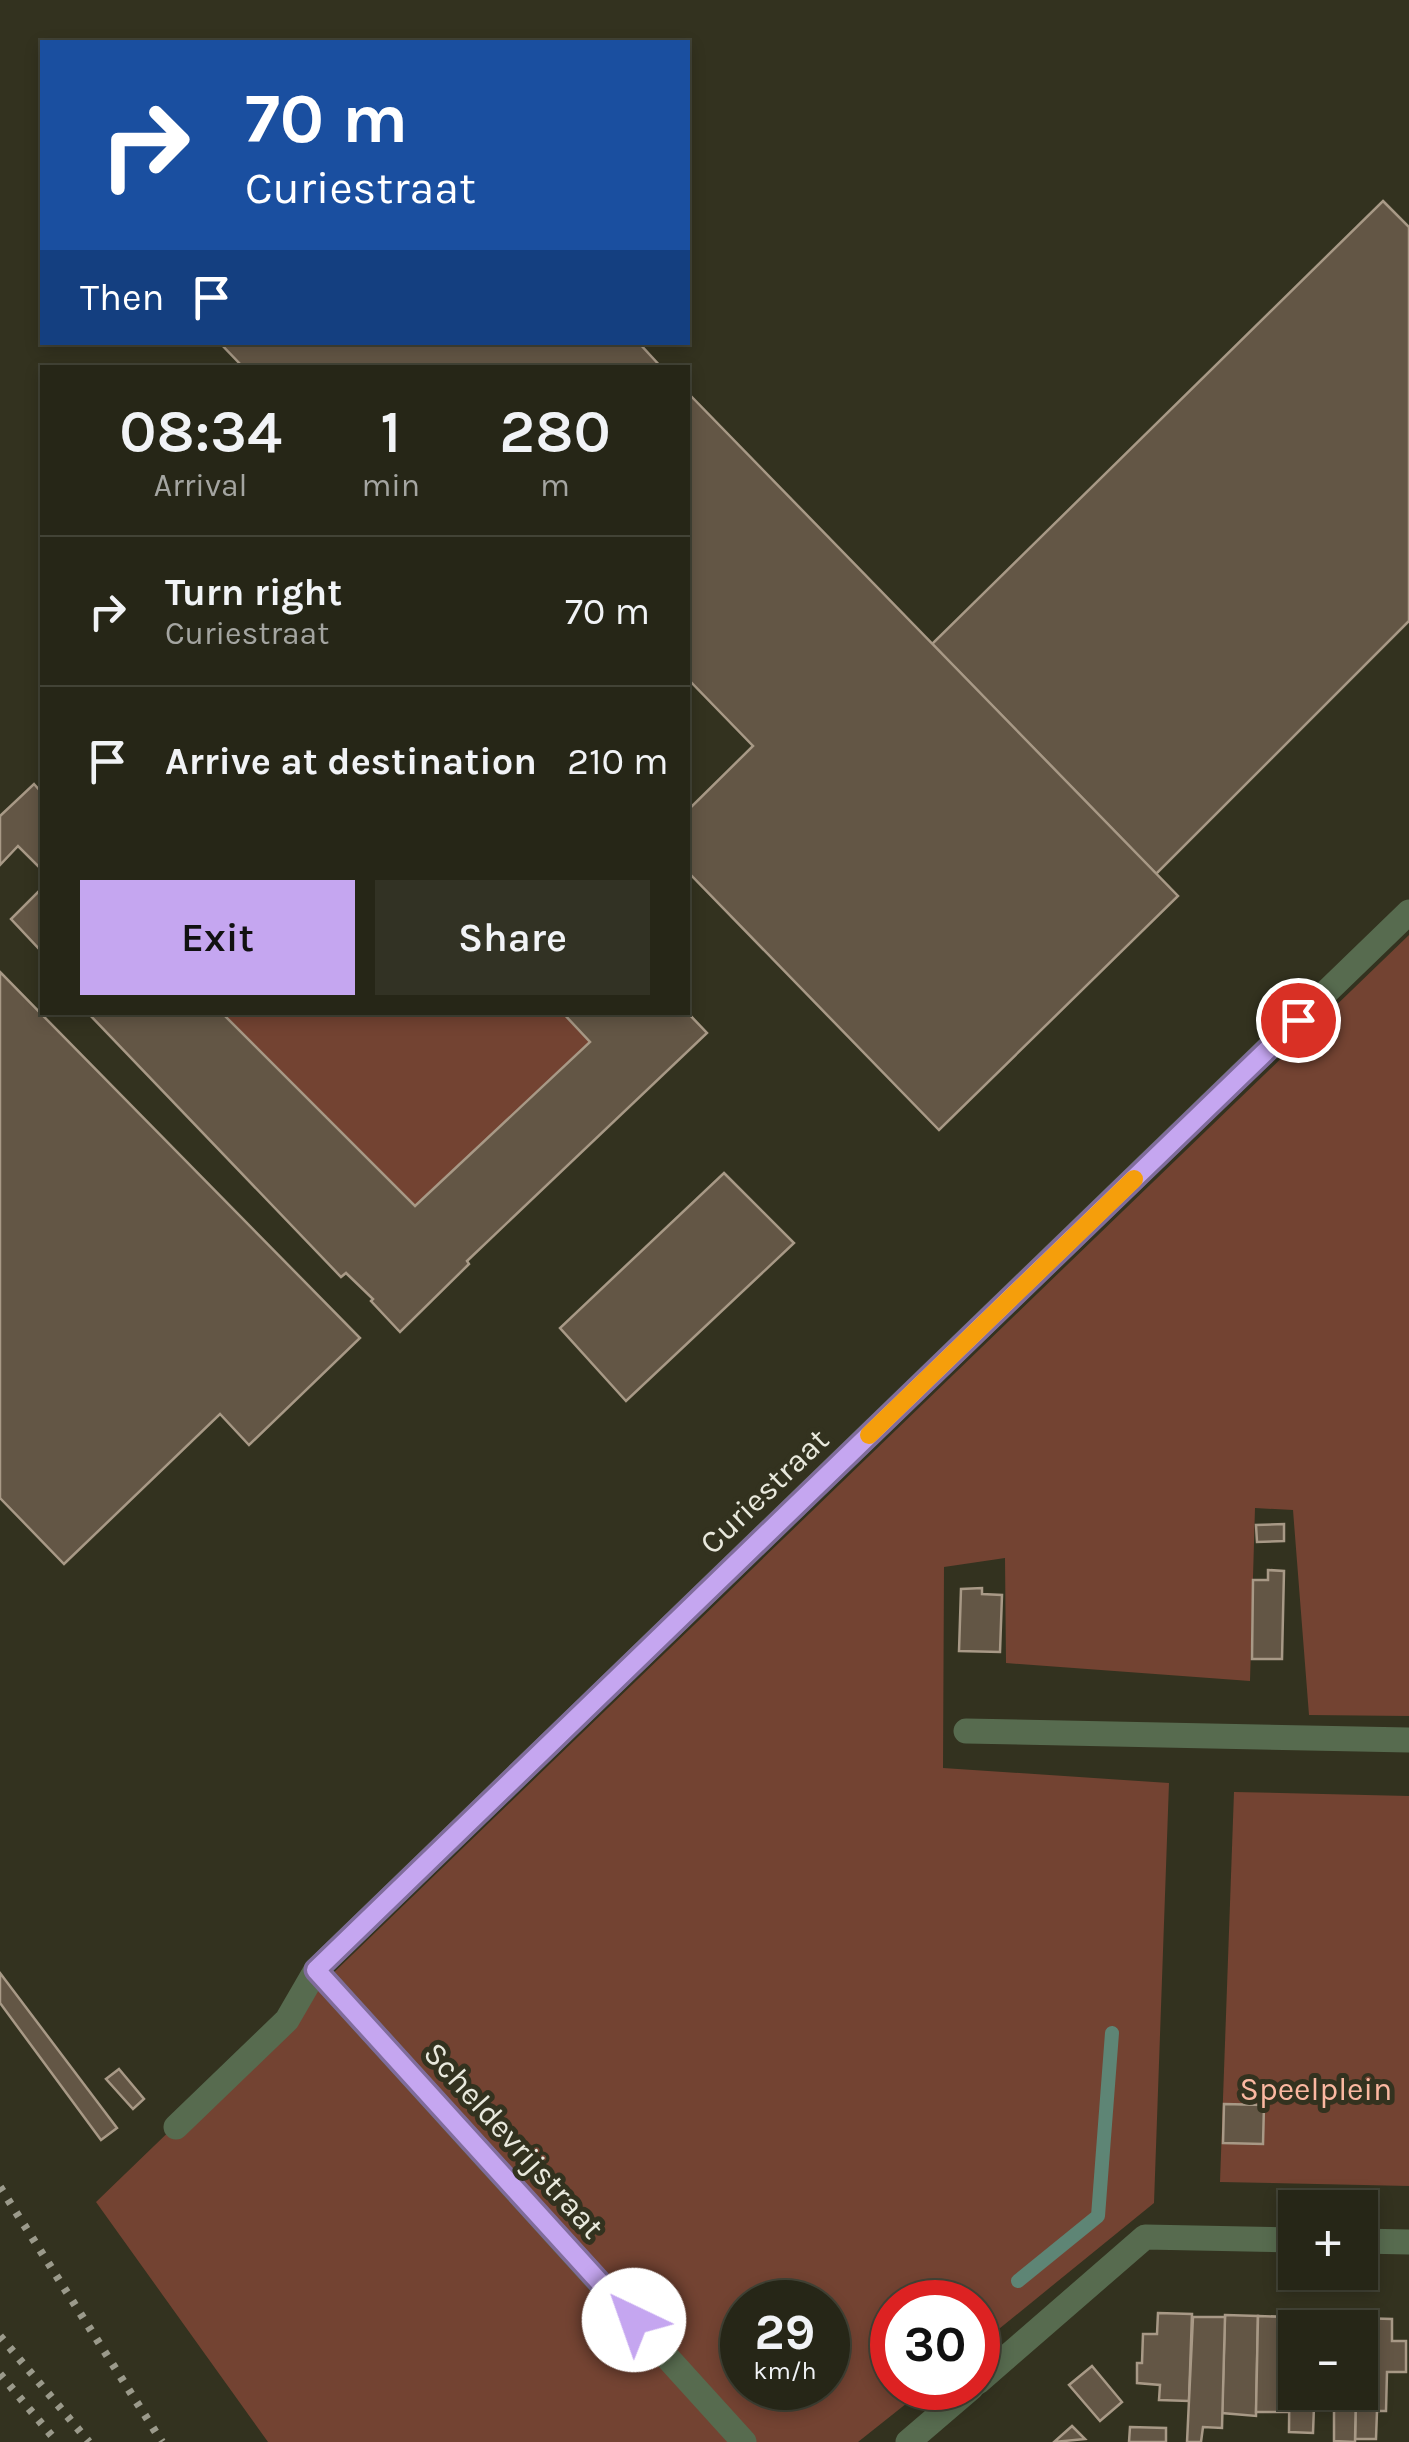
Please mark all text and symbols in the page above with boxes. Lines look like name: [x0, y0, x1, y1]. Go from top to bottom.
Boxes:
text: 70 m: [245, 78, 408, 160]
icon: right: [80, 80, 210, 210]
text: Curiestraat: [245, 162, 476, 214]
icon: arrive: [184, 270, 239, 325]
text: Then: [80, 275, 164, 320]
text: 08:34: [119, 397, 282, 467]
text: 1: [380, 397, 401, 467]
text: 280: [499, 397, 611, 467]
text: Arrival: [154, 467, 248, 504]
text: min: [361, 467, 420, 504]
text: m: [540, 467, 570, 504]
text: Turn right: [165, 570, 342, 615]
icon: right: [80, 584, 135, 639]
text: 70 m: [565, 589, 650, 634]
text: Curiestraat: [165, 615, 329, 652]
icon: arrive: [80, 734, 135, 789]
text: Arrive at destination: [165, 739, 537, 784]
text: 210 m: [567, 739, 669, 784]
button: Exit: [80, 880, 355, 995]
button: Share: [375, 880, 650, 995]
pin: [1256, 978, 1341, 1063]
icon: arrive: [1271, 993, 1326, 1048]
street label: Curiestraat: [692, 1421, 836, 1562]
street label: Scheldevrijstraat: [416, 2035, 611, 2246]
park label: Speelplein: [1240, 2071, 1392, 2108]
map controls: [1278, 2190, 1378, 2410]
button: +: [1278, 2190, 1378, 2290]
position arrow: [582, 2268, 686, 2372]
speed limit sign: 30: [870, 2280, 1000, 2410]
text: 29: [755, 2303, 815, 2362]
button: −: [1278, 2310, 1378, 2410]
text: km/h: [753, 2356, 817, 2385]

